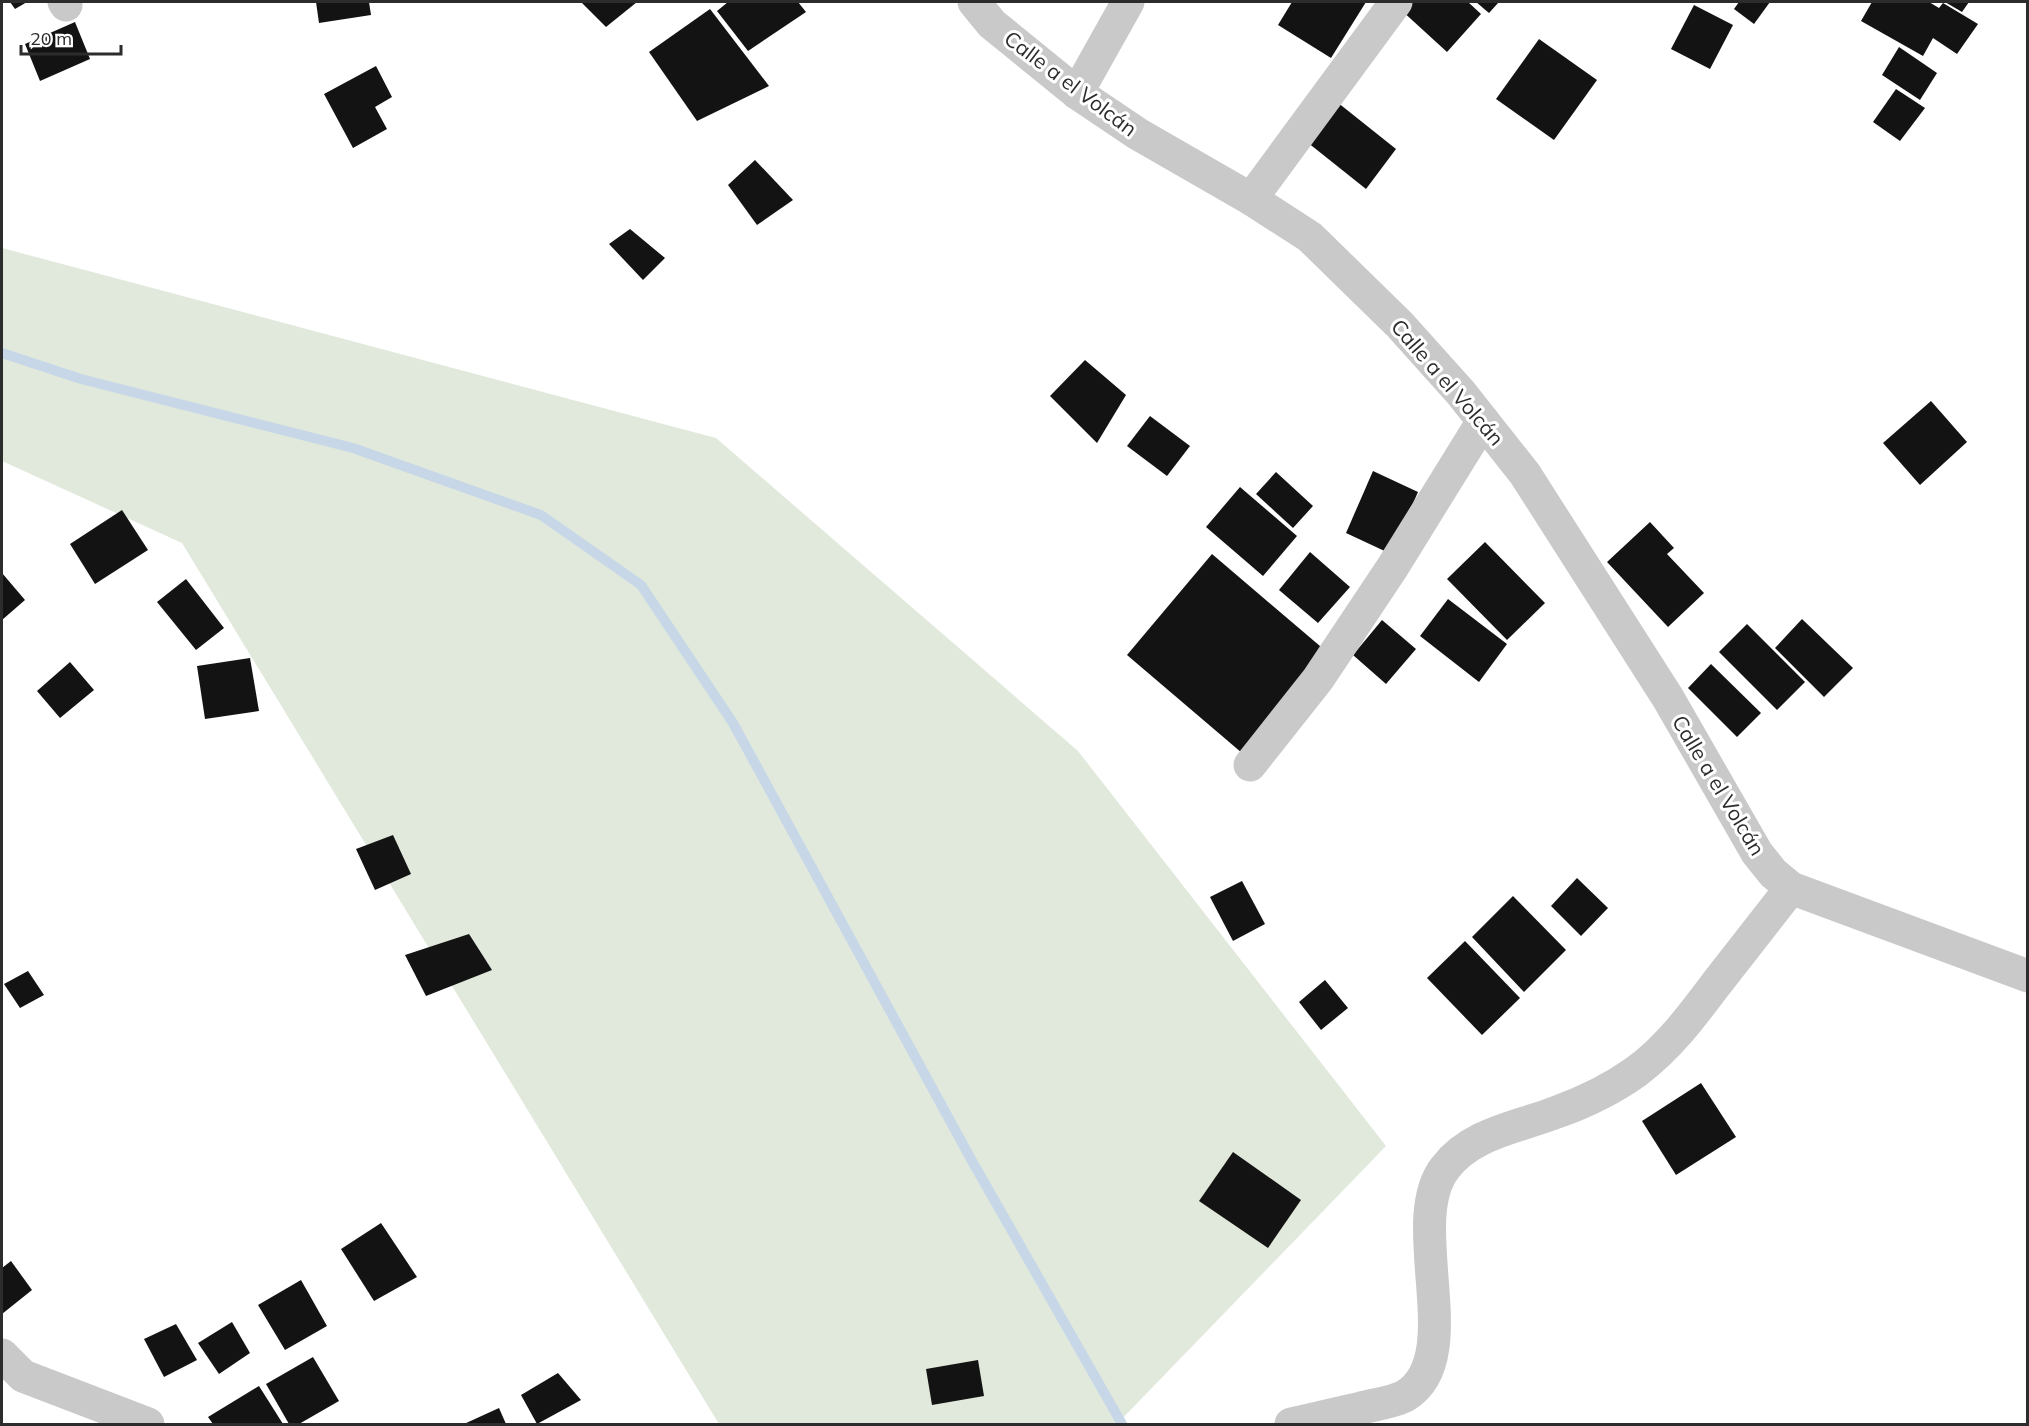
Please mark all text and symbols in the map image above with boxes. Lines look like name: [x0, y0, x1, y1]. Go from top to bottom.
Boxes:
scale bar: [21, 18, 122, 56]
street label: Calle a el Volcán: [1000, 25, 1142, 141]
text: 20 m: [30, 27, 72, 50]
street label: Calle a el Volcán: [1386, 313, 1510, 451]
street label: Calle a el Volcán: [1667, 710, 1771, 860]

